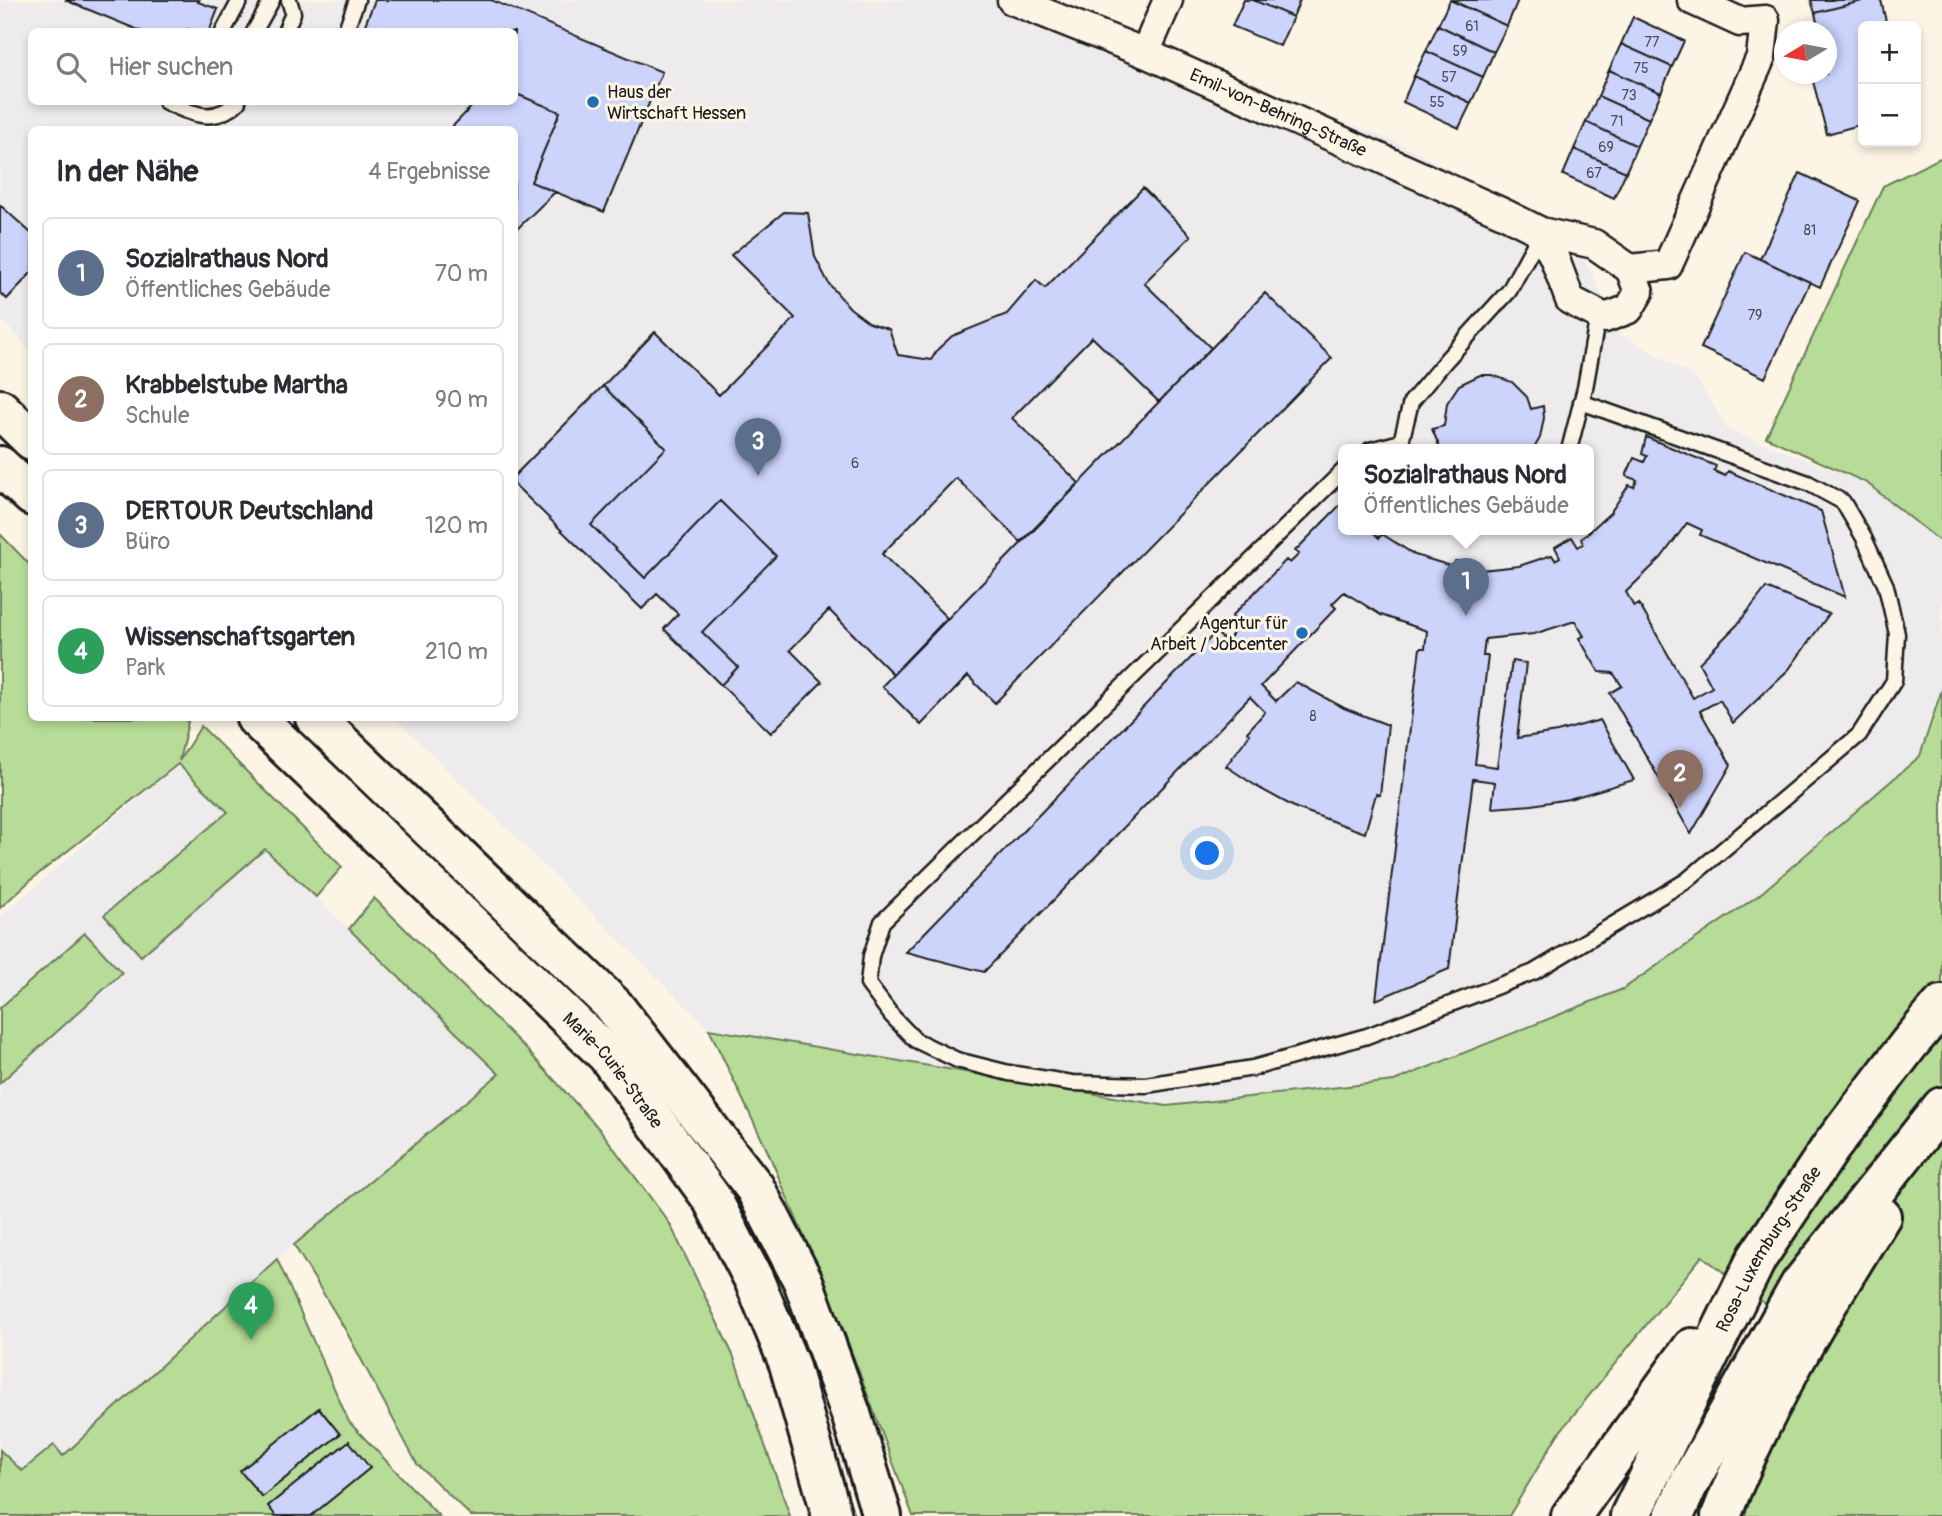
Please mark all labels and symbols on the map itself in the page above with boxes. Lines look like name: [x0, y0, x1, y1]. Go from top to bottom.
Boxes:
house number: 61: [1465, 18, 1479, 35]
north arrow: [1774, 21, 1837, 84]
house number: 77: [1645, 34, 1660, 51]
house number: 59: [1453, 43, 1467, 60]
house number: 75: [1634, 60, 1649, 77]
street label: Emil-von-Behring-Straße: [1186, 63, 1370, 162]
house number: 57: [1442, 69, 1457, 86]
place label: Haus der Wirtschaft Hessen: [607, 81, 746, 125]
house number: 73: [1621, 87, 1637, 104]
marker: Haus der Wirtschaft Hessen: [585, 94, 601, 110]
house number: 55: [1429, 94, 1445, 111]
house number: 71: [1611, 113, 1623, 130]
house number: 69: [1598, 139, 1614, 156]
house number: 67: [1586, 165, 1602, 182]
house number: 81: [1804, 222, 1816, 239]
house number: 79: [1748, 307, 1762, 324]
pin: 3: [735, 418, 781, 476]
house number: 6: [851, 455, 859, 472]
pin: 1: [1443, 558, 1489, 616]
place label: Agentur für Arbeit / Jobcenter: [1150, 612, 1289, 656]
marker: Agentur für Arbeit / Jobcenter: [1294, 625, 1310, 641]
house number: 8: [1309, 708, 1317, 725]
pin: 2: [1657, 750, 1703, 808]
your location: [1190, 836, 1224, 870]
street label: Marie-Curie-Straße: [558, 1007, 668, 1133]
street label: Rosa-Luxemburg-Straße: [1711, 1162, 1827, 1336]
pin: 4: [228, 1282, 274, 1340]

